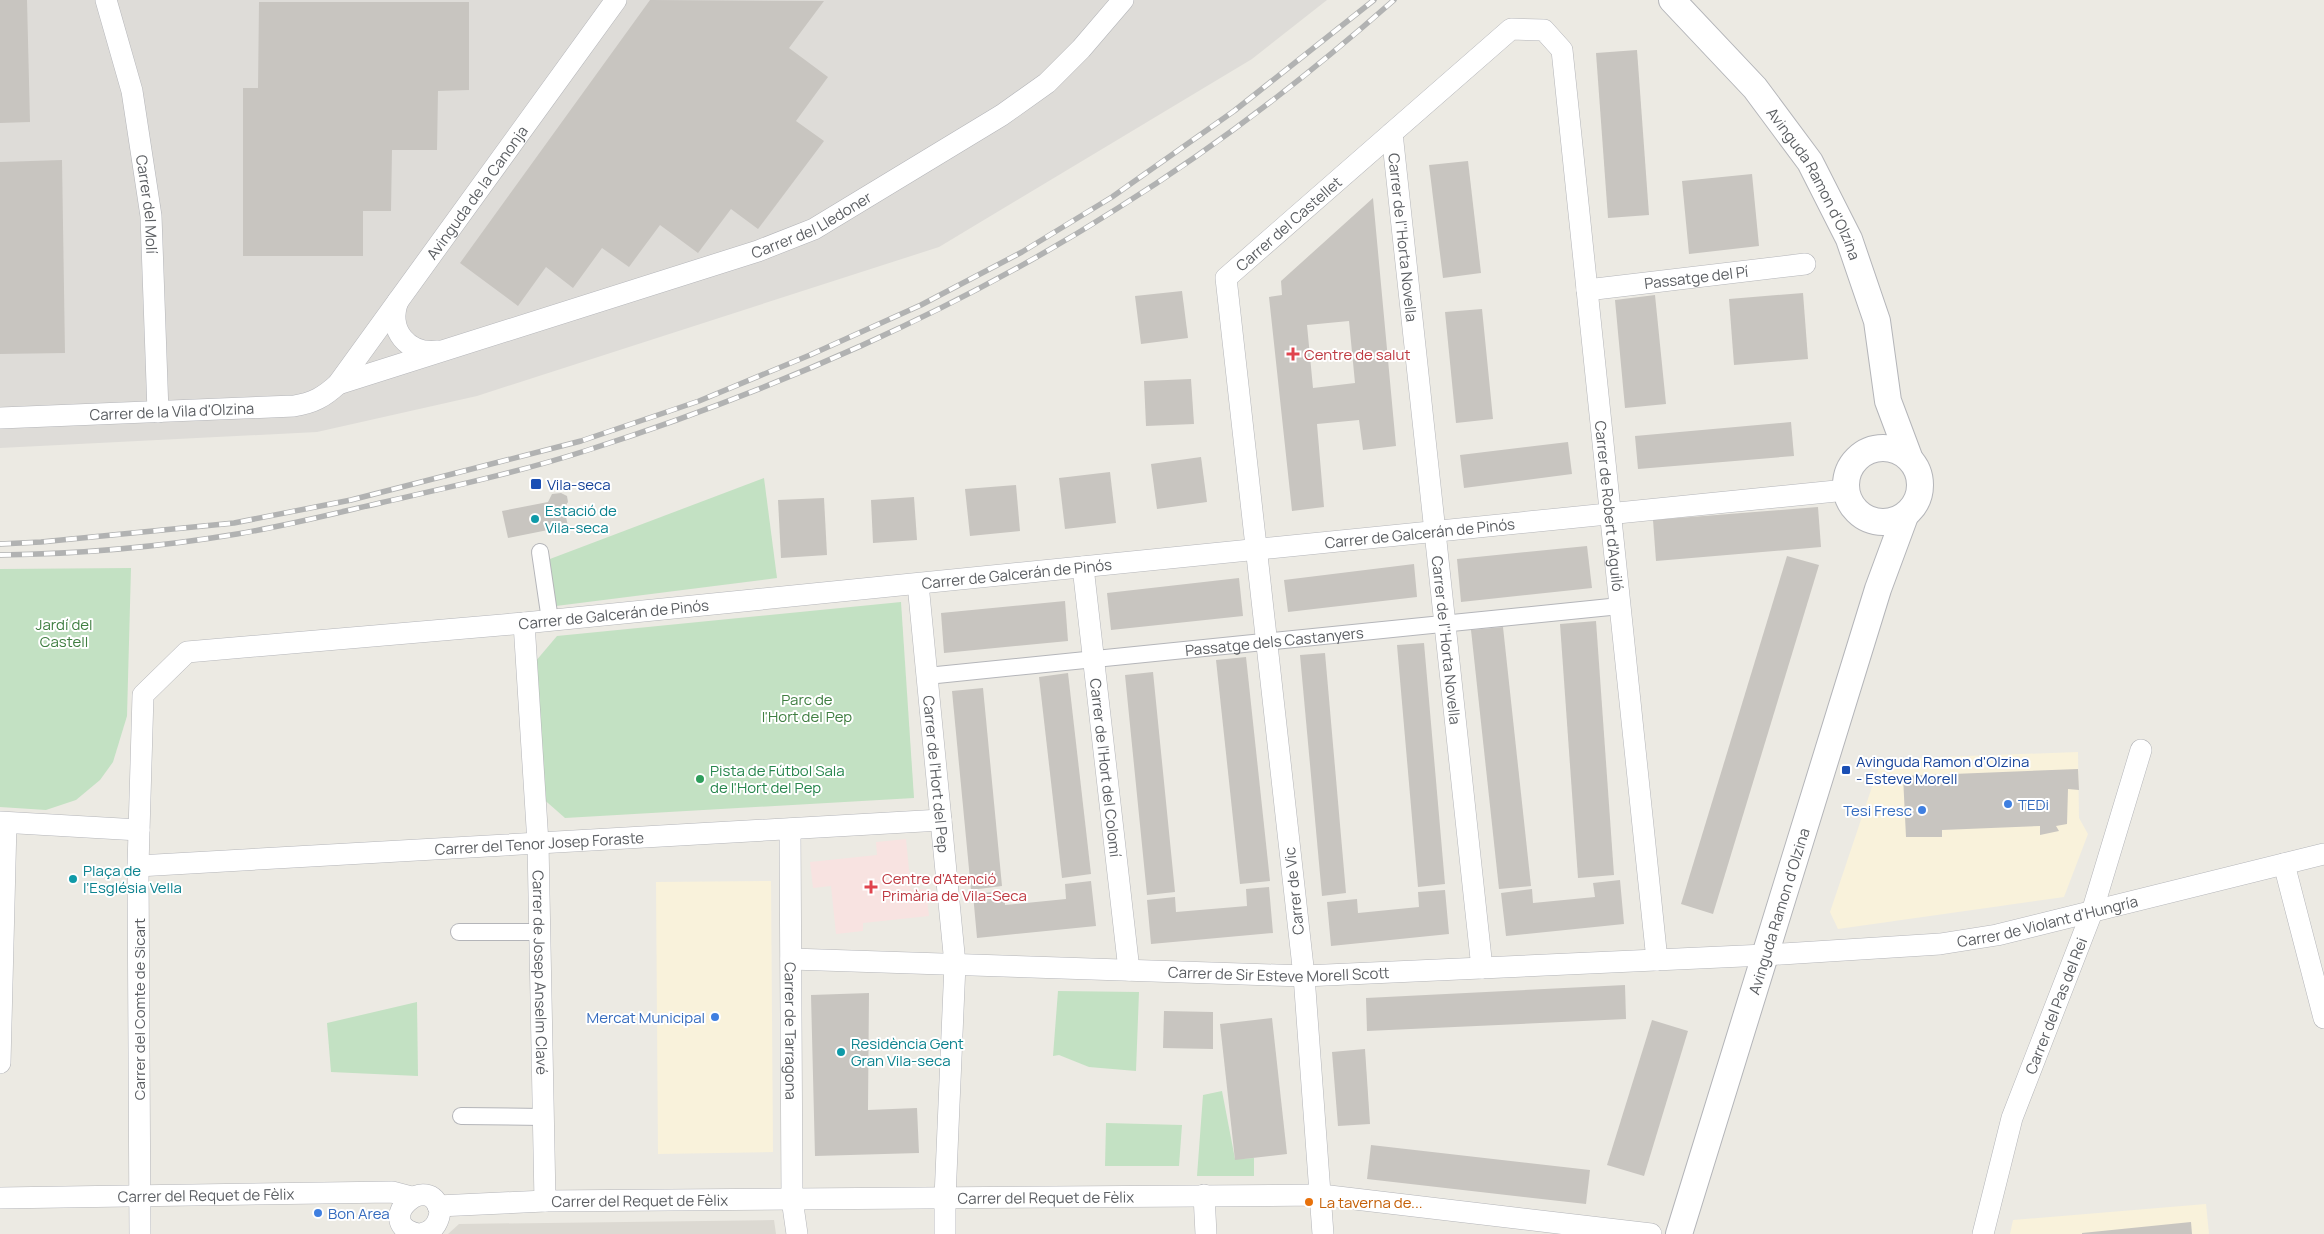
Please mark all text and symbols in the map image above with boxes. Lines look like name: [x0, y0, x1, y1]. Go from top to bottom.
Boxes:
street label: Avinguda Ramon d'Olzina: [1762, 103, 1866, 263]
street label: Avinguda de la Canonja: [421, 121, 532, 263]
street label: Carrer de l''Horta Novella: [1384, 152, 1423, 323]
street label: Carrer del Molí: [131, 153, 163, 255]
street label: Carrer del Castellet: [1231, 171, 1346, 276]
street label: Carrer del Lledoner: [749, 186, 876, 263]
street label: Passatge del Pí: [1643, 260, 1750, 294]
place label: Centre de salut: [1304, 344, 1411, 365]
marker: Centre de salut: [1286, 347, 1300, 361]
street label: Carrer de la Vila d'Olzina: [89, 397, 255, 425]
street label: Carrer de Robert d'Aguiló: [1590, 420, 1629, 593]
place label: Vila-seca: [547, 474, 611, 495]
marker: Vila-seca: [529, 477, 543, 491]
place label: Estació de Vila-seca: [545, 500, 617, 538]
marker: Estació de Vila-seca: [529, 513, 541, 525]
street label: Carrer de Galcerán de Pinós: [1323, 513, 1516, 553]
street label: Carrer de Galcerán de Pinós: [921, 553, 1113, 593]
street label: Carrer de l''Horta Novella: [1427, 555, 1466, 725]
street label: Carrer de Galcerán de Pinós: [518, 594, 710, 634]
park label: Jardí del Castell: [35, 614, 93, 652]
street label: Passatge dels Castanyers: [1184, 621, 1365, 660]
street label: Carrer de l'Hort del Colomí: [1085, 677, 1127, 859]
park label: Parc de l'Hort del Pep: [762, 689, 852, 727]
street label: Carrer de l'Hort del Pep: [918, 694, 955, 854]
place label: Avinguda Ramon d'Olzina - Esteve Morell: [1856, 751, 2029, 789]
place label: Pista de Fútbol Sala de l'Hort del Pep: [710, 760, 845, 798]
marker: Avinguda Ramon d'Olzina - Esteve Morell: [1840, 764, 1852, 776]
marker: Pista de Fútbol Sala de l'Hort del Pep: [694, 773, 706, 785]
place label: TEDi: [2018, 794, 2049, 815]
marker: TEDi: [2002, 798, 2014, 810]
place label: Tesi Fresc: [1843, 800, 1912, 821]
marker: Tesi Fresc: [1916, 804, 1928, 816]
street label: Avinguda Ramon d'Olzina: [1743, 825, 1814, 997]
street label: Carrer del Tenor Josep Foraste: [434, 827, 645, 859]
street label: Carrer de Vic: [1279, 846, 1309, 936]
place label: Plaça de l’Església Vella: [83, 860, 182, 898]
place label: Centre d'Atenció Primària de Vila-Seca: [882, 868, 1027, 906]
street label: Carrer de Josep Anselm Clavé: [528, 870, 553, 1075]
marker: Plaça de l’Església Vella: [67, 873, 79, 885]
marker: Centre d'Atenció Primària de Vila-Seca: [864, 880, 878, 894]
street label: Carrer de Violant d'Hungría: [1956, 890, 2140, 952]
street label: Carrer del Comte de Sicart: [129, 918, 150, 1100]
street label: Carrer del Pas del Rei: [2020, 934, 2092, 1077]
street label: Carrer de Sir Esteve Morell Scott: [1168, 961, 1390, 987]
street label: Carrer de Tarragona: [780, 962, 802, 1100]
place label: Mercat Municipal: [587, 1007, 705, 1028]
marker: Mercat Municipal: [709, 1011, 721, 1023]
place label: Residència Gent Gran Vila-seca: [851, 1033, 964, 1071]
marker: Residència Gent Gran Vila-seca: [835, 1046, 847, 1058]
street label: Carrer del Requet de Fèlix: [117, 1183, 295, 1207]
street label: Carrer del Requet de Fèlix: [957, 1186, 1134, 1208]
street label: Carrer del Requet de Fèlix: [551, 1189, 728, 1211]
place label: La taverna de...: [1319, 1192, 1423, 1213]
marker: La taverna de...: [1303, 1196, 1315, 1208]
place label: Bon Area: [328, 1203, 390, 1224]
marker: Bon Area: [312, 1207, 324, 1219]

